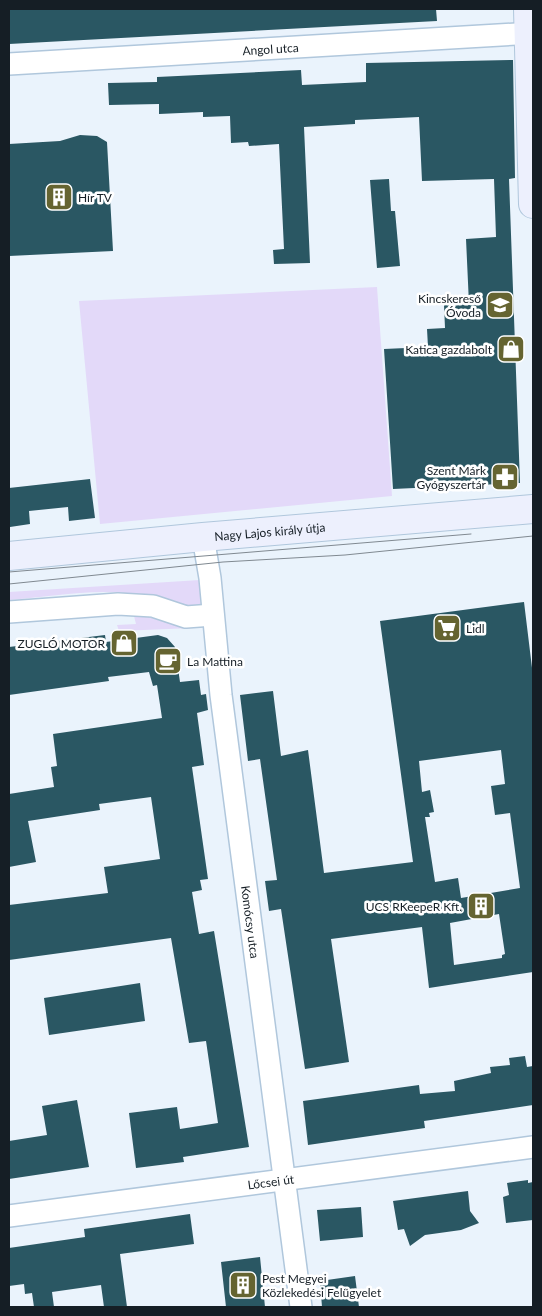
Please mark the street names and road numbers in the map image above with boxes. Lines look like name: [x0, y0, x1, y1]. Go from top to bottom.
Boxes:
street label: Angol utca: [242, 39, 299, 58]
street label: Nagy Lajos király útja: [214, 519, 326, 544]
street label: Komócsy utca: [238, 885, 263, 959]
street label: Lőcsei út: [247, 1171, 296, 1192]

